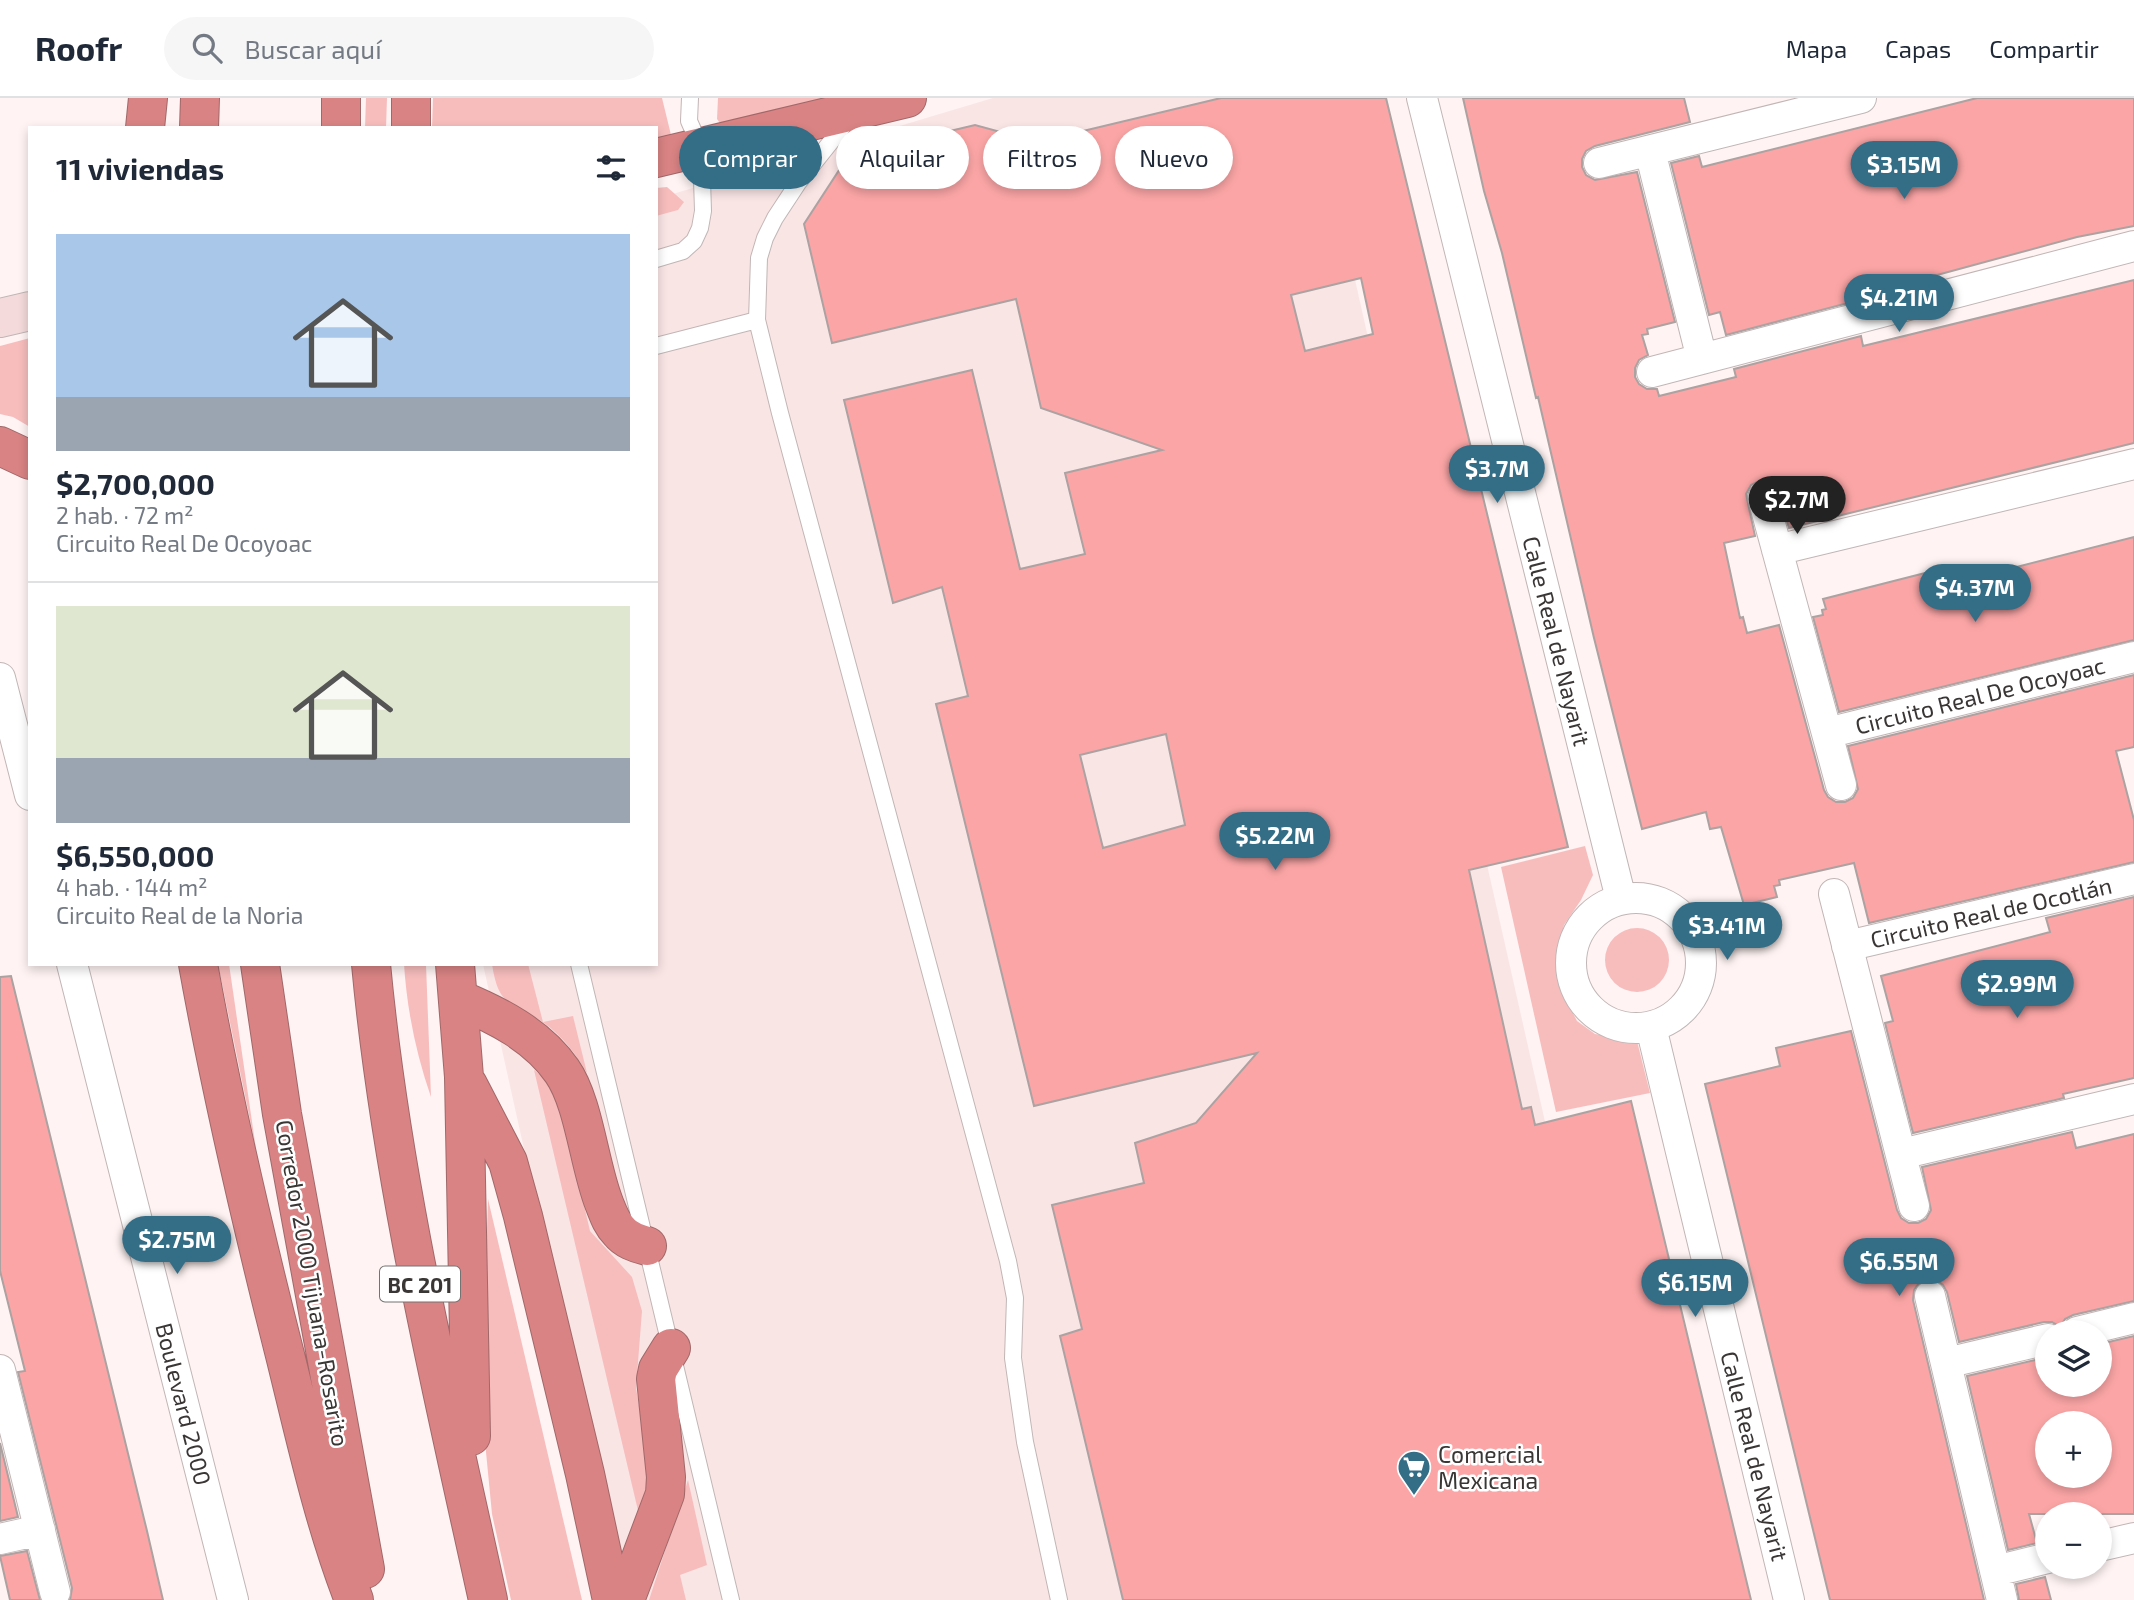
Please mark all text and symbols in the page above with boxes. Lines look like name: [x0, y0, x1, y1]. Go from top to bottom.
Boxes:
search box: [164, 17, 654, 80]
text: Roofr: [35, 28, 122, 68]
icon: search: [188, 29, 226, 67]
text: Buscar aquí: [244, 33, 382, 64]
text: Mapa: [1786, 34, 1847, 63]
text: Capas: [1885, 34, 1951, 63]
text: Compartir: [1989, 34, 2099, 63]
chip: Comprar: [679, 126, 822, 189]
chip: Alquilar: [836, 126, 969, 189]
chip: Filtros: [983, 126, 1101, 189]
chip: Nuevo: [1115, 126, 1233, 189]
pin: $3.15M: [1847, 141, 1961, 201]
icon: filters: [592, 149, 630, 187]
text: 11 viviendas: [56, 150, 224, 186]
text: $3.15M: [1867, 150, 1941, 178]
pin: $4.21M: [1842, 274, 1956, 334]
icon: home: [280, 280, 406, 406]
text: $4.21M: [1860, 283, 1938, 311]
pin: $3.7M: [1448, 446, 1546, 505]
text: $3.7M: [1465, 454, 1529, 482]
text: $2,700,000: [56, 465, 215, 501]
pin: $2.7M: [1748, 476, 1846, 536]
text: $2.7M: [1765, 485, 1829, 513]
text: 2 hab. · 72 m²: [56, 501, 194, 529]
text: Circuito Real De Ocoyoac: [56, 529, 312, 557]
street label: Calle Real de Nayarit: [1517, 533, 1597, 749]
pin: $4.37M: [1918, 564, 2032, 624]
text: $4.37M: [1935, 573, 2015, 601]
street label: Circuito Real De Ocoyoac: [1852, 650, 2108, 740]
icon: home: [280, 652, 406, 778]
pin: $5.22M: [1218, 812, 1332, 872]
text: $5.22M: [1235, 821, 1315, 849]
text: $6,550,000: [56, 837, 214, 873]
street label: Circuito Real de Ocotlán: [1868, 871, 2114, 953]
text: 4 hab. · 144 m²: [56, 873, 208, 901]
text: Circuito Real de la Noria: [56, 901, 303, 929]
pin: $3.41M: [1670, 902, 1784, 962]
text: $3.41M: [1688, 911, 1766, 939]
pin: $2.99M: [1960, 960, 2074, 1020]
text: $2.99M: [1977, 969, 2057, 997]
street label: Corredor 2000 Tijuana-Rosarito: [270, 1118, 356, 1448]
pin: $2.75M: [120, 1216, 234, 1276]
text: $2.75M: [138, 1225, 216, 1253]
pin: $6.55M: [1842, 1238, 1956, 1298]
text: $6.55M: [1860, 1247, 1938, 1275]
pin: $6.15M: [1638, 1260, 1752, 1319]
road number: BC 201: [380, 1266, 460, 1302]
text: $6.15M: [1657, 1268, 1733, 1296]
street label: Boulevard 2000: [150, 1320, 218, 1488]
map controls: [2035, 1320, 2112, 1579]
button: layers: [2035, 1320, 2112, 1397]
street label: Calle Real de Nayarit: [1715, 1348, 1795, 1564]
button: +: [2035, 1411, 2112, 1488]
place label: Comercial Mexicana: [1438, 1440, 1542, 1494]
supermarket icon: Comercial Mexicana: [1395, 1448, 1433, 1497]
button: −: [2035, 1502, 2112, 1579]

